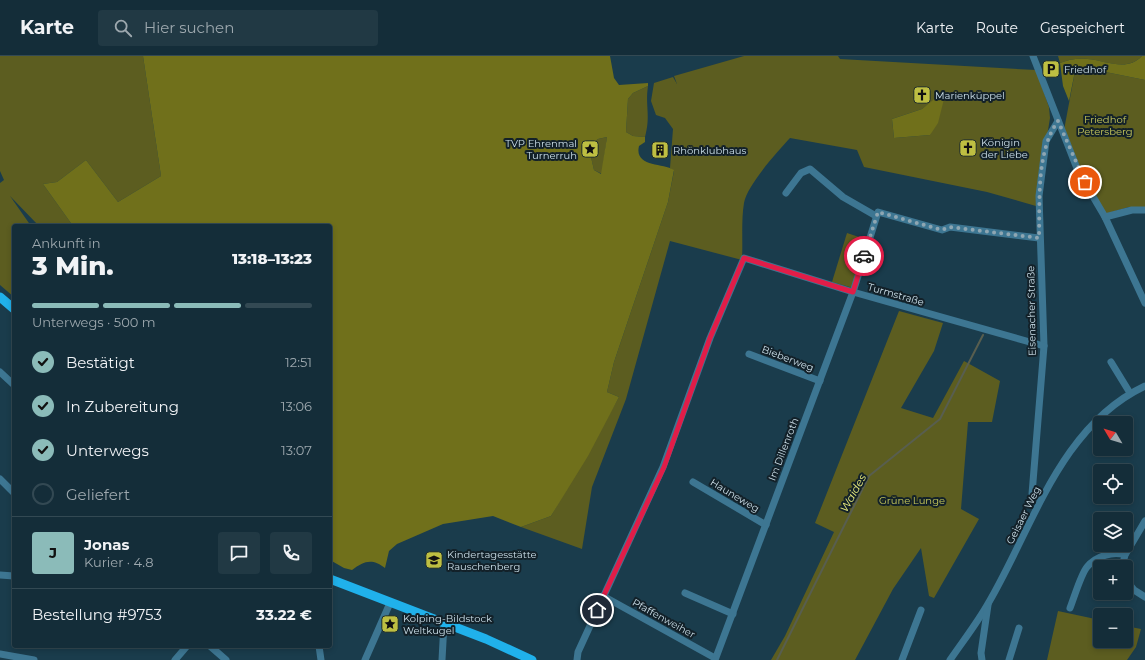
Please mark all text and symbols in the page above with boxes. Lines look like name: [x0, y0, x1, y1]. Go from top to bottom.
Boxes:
search box: [98, 10, 378, 46]
text: Karte: [20, 16, 74, 39]
icon: search: [112, 17, 134, 39]
text: Hier suchen: [144, 18, 234, 37]
text: Karte: [916, 19, 954, 37]
text: Route: [976, 19, 1018, 37]
text: Gespeichert: [1040, 19, 1125, 37]
parking icon: Friedhof: [1041, 59, 1061, 79]
place label: Friedhof: [1064, 63, 1107, 76]
church icon: Marienküppel: [912, 85, 932, 105]
place label: Marienküppel: [935, 89, 1005, 102]
park label: Friedhof Petersberg: [1077, 113, 1133, 138]
place label: Königin der Liebe: [981, 136, 1028, 161]
place label: TVP Ehrenmal Turnerruh: [505, 137, 577, 162]
church icon: Königin der Liebe: [958, 138, 978, 158]
place icon: TVP Ehrenmal Turnerruh: [580, 139, 600, 159]
building icon: Rhönklubhaus: [650, 140, 670, 160]
place label: Rhönklubhaus: [673, 144, 747, 157]
pin: [1068, 165, 1102, 199]
icon: bag: [1074, 171, 1096, 193]
text: Ankunft in: [32, 235, 101, 251]
courier: [844, 236, 884, 276]
icon: car: [853, 245, 875, 267]
text: 13:18–13:23: [232, 249, 312, 268]
text: 3 Min.: [32, 250, 114, 282]
street label: Eisenacher Straße: [1024, 266, 1039, 356]
street label: Turmstraße: [866, 280, 926, 309]
text: Unterwegs · 500 m: [32, 314, 156, 330]
street label: Bieberweg: [760, 343, 816, 374]
icon: check: [32, 351, 54, 373]
text: Bestätigt: [66, 353, 135, 372]
text: 12:51: [285, 354, 312, 370]
icon: check: [32, 395, 54, 417]
text: In Zubereitung: [66, 397, 179, 416]
text: 13:06: [281, 398, 312, 414]
street label: Im Dillenroth: [766, 416, 801, 482]
north arrow: [1093, 416, 1133, 456]
map controls: [1093, 416, 1133, 648]
icon: check: [32, 439, 54, 461]
text: Unterwegs: [66, 441, 149, 460]
text: 13:07: [281, 442, 312, 458]
button: locate: [1093, 464, 1133, 504]
water label: Waides: [837, 471, 869, 514]
street label: Hauneweg: [708, 476, 762, 515]
street label: Geisaer Weg: [1003, 484, 1044, 546]
text: Geliefert: [66, 485, 130, 504]
park label: Grüne Lunge: [879, 494, 945, 507]
button: layers: [1093, 512, 1133, 552]
button: chat: [218, 532, 260, 574]
button: phone: [270, 532, 312, 574]
text: Jonas: [84, 535, 130, 554]
text: J: [49, 543, 57, 562]
place label: Kindertagesstätte Rauschenberg: [447, 548, 537, 573]
school or university icon: Kindertagesstätte Rauschenberg: [424, 550, 444, 570]
text: Kurier · 4.8: [84, 554, 154, 570]
button: +: [1093, 560, 1133, 600]
pin: [580, 593, 614, 627]
street label: Pfaffenweiher: [630, 596, 698, 641]
icon: home: [586, 599, 608, 621]
text: Bestellung #9753: [32, 605, 162, 624]
text: 33.22 €: [256, 605, 312, 624]
button: −: [1093, 608, 1133, 648]
place label: Kolping-Bildstock Weltkugel: [403, 612, 492, 637]
place icon: Kolping-Bildstock Weltkugel: [380, 614, 400, 634]

